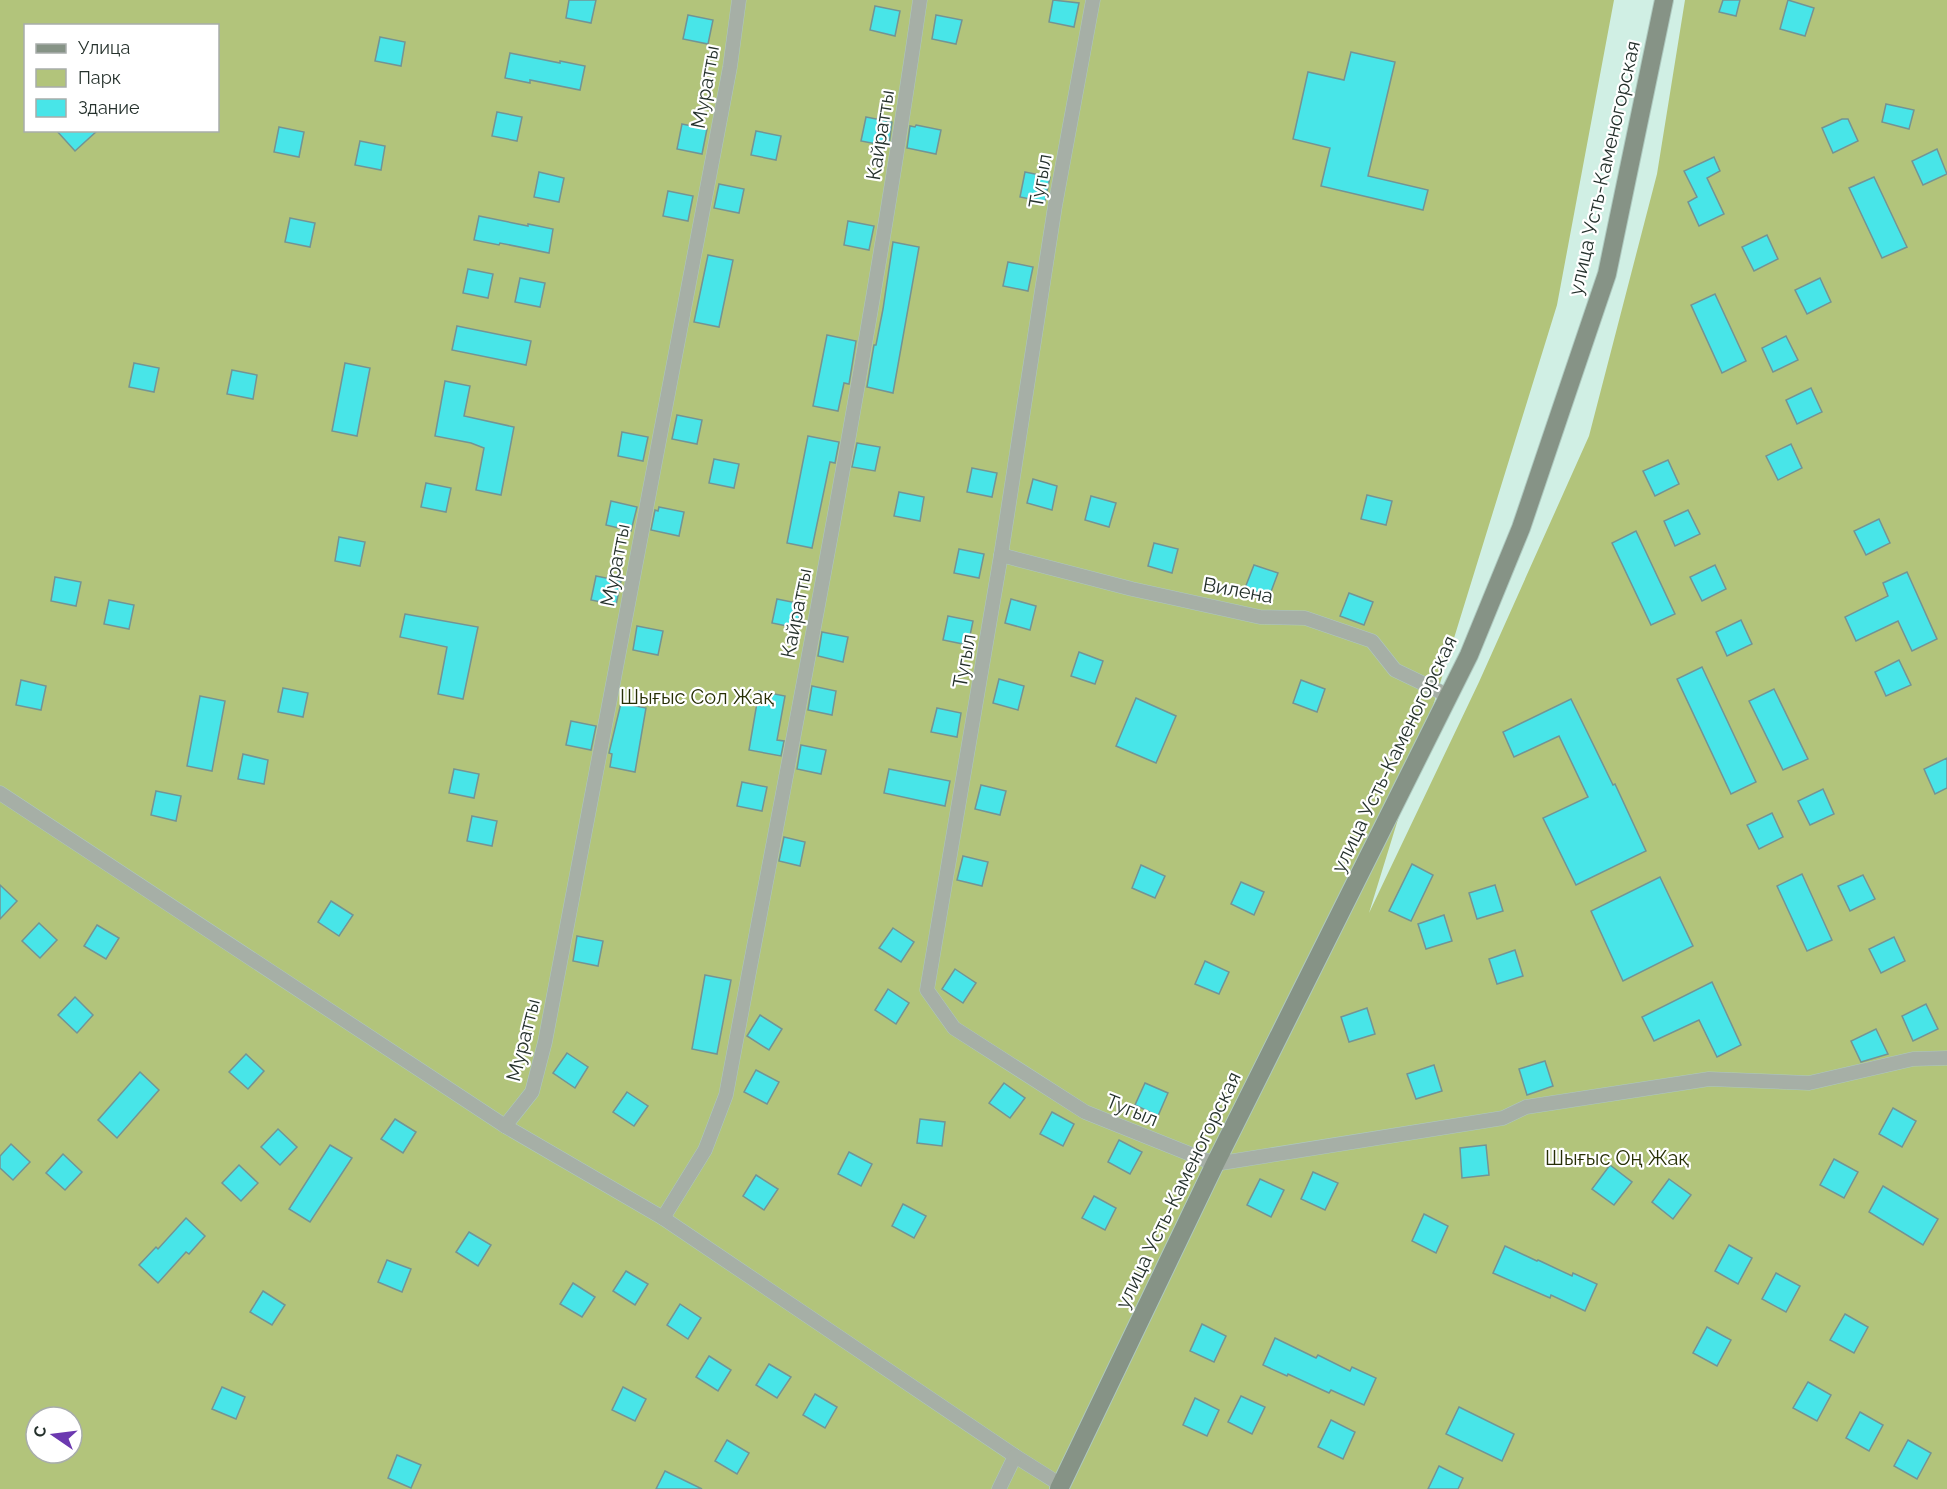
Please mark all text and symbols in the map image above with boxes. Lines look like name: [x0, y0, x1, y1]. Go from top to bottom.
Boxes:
legend: [24, 24, 219, 132]
text: Улица: [78, 37, 130, 58]
street label: улица Усть-Каменогорская: [1563, 38, 1645, 298]
street label: Муратты: [686, 44, 724, 130]
text: Парк: [78, 67, 121, 88]
street label: Кайратты: [861, 88, 899, 182]
text: Здание: [78, 97, 140, 118]
street label: Тугыл: [1023, 152, 1057, 210]
street label: Муратты: [595, 521, 635, 609]
street label: Кайратты: [776, 566, 816, 660]
street label: Вилена: [1201, 572, 1275, 608]
street label: Тугыл: [947, 632, 981, 690]
street label: улица Усть-Каменогорская: [1326, 632, 1462, 876]
park label: Шығыс Сол Жақ: [620, 685, 774, 709]
street label: Муратты: [501, 996, 545, 1084]
street label: улица Усть-Каменогорская: [1110, 1068, 1246, 1312]
street label: Тугыл: [1102, 1089, 1162, 1131]
park label: Шығыс Оң Жақ: [1545, 1146, 1689, 1170]
north arrow: [24, 1405, 84, 1465]
text: С: [29, 1424, 50, 1439]

